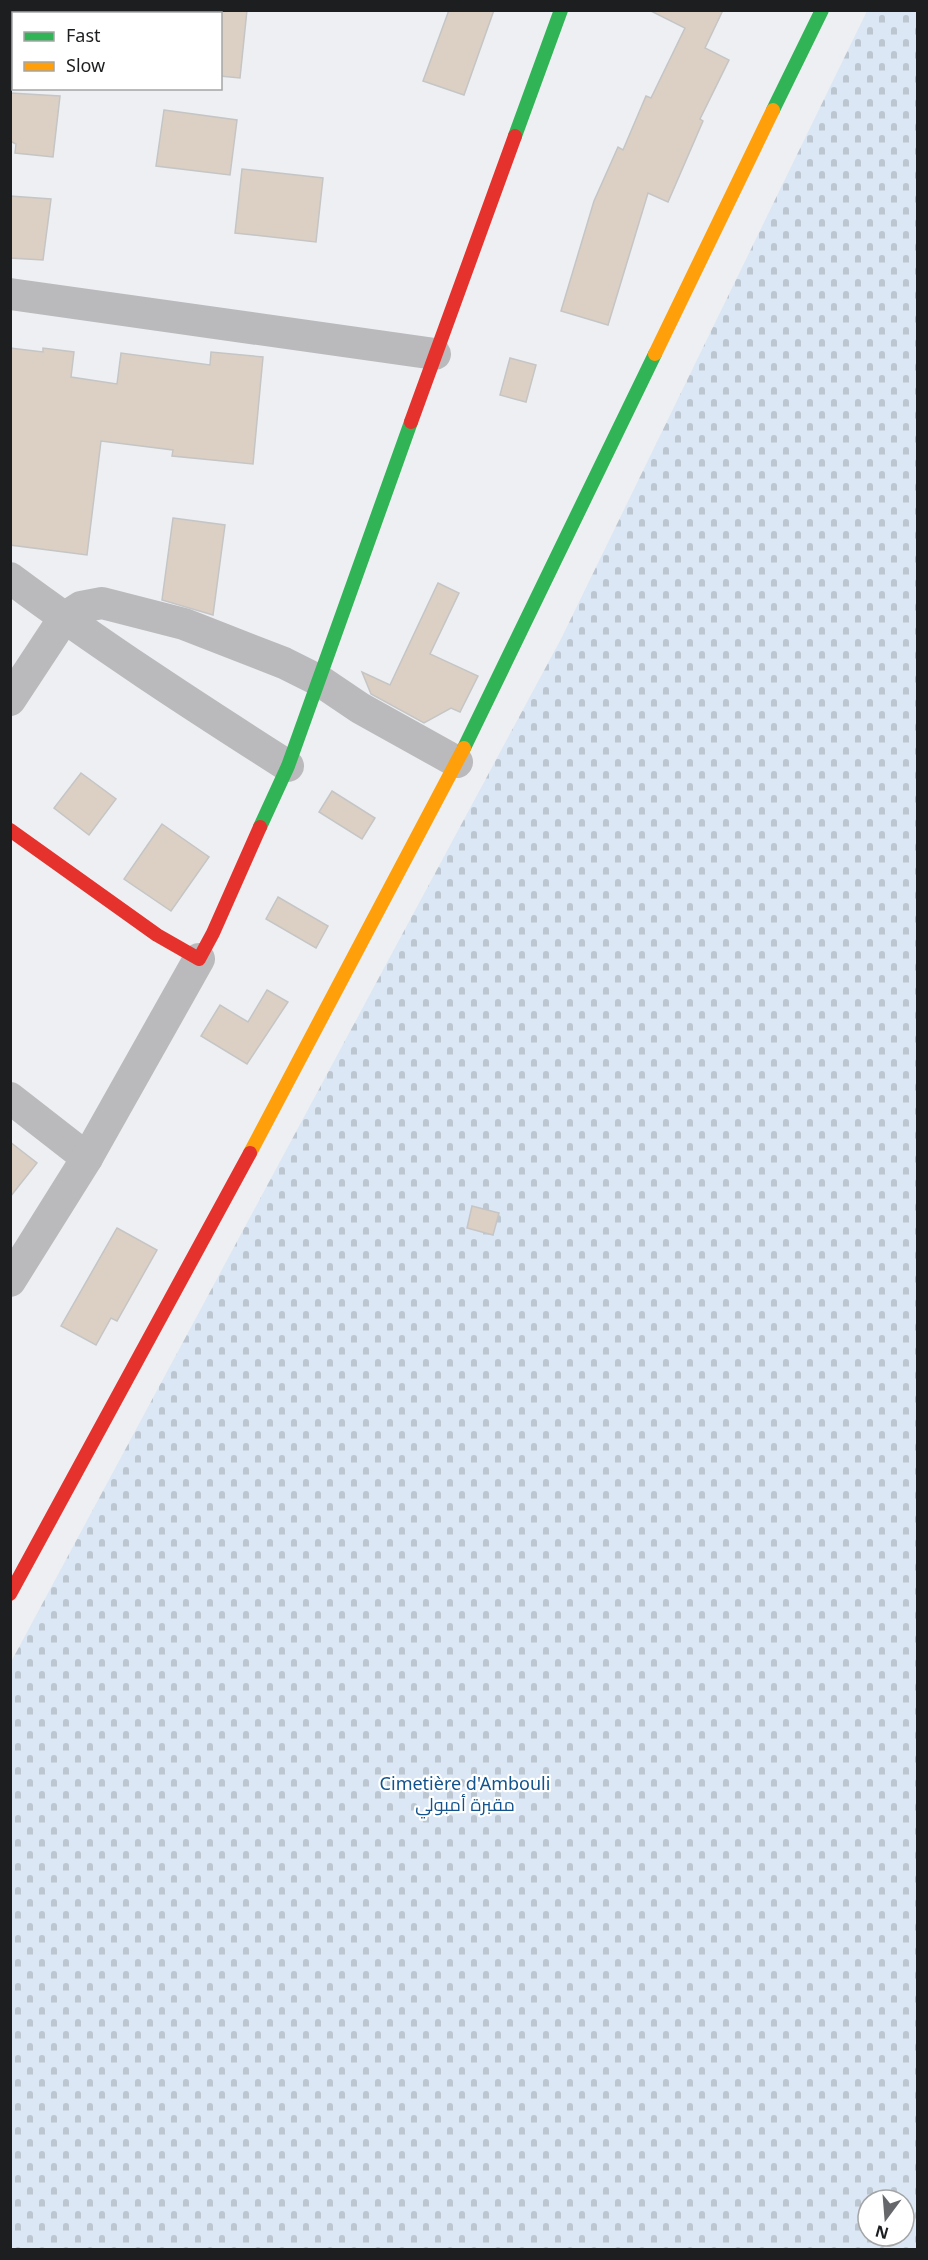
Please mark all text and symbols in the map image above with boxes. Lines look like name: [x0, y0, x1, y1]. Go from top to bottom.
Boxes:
legend: [12, 12, 222, 90]
text: Fast: [66, 23, 101, 47]
text: Slow: [66, 53, 105, 77]
park label: Cimetière d'Ambouli مقبرة أمبولي: [380, 1771, 550, 1819]
north arrow: [856, 2188, 916, 2248]
text: N: [873, 2220, 891, 2245]

